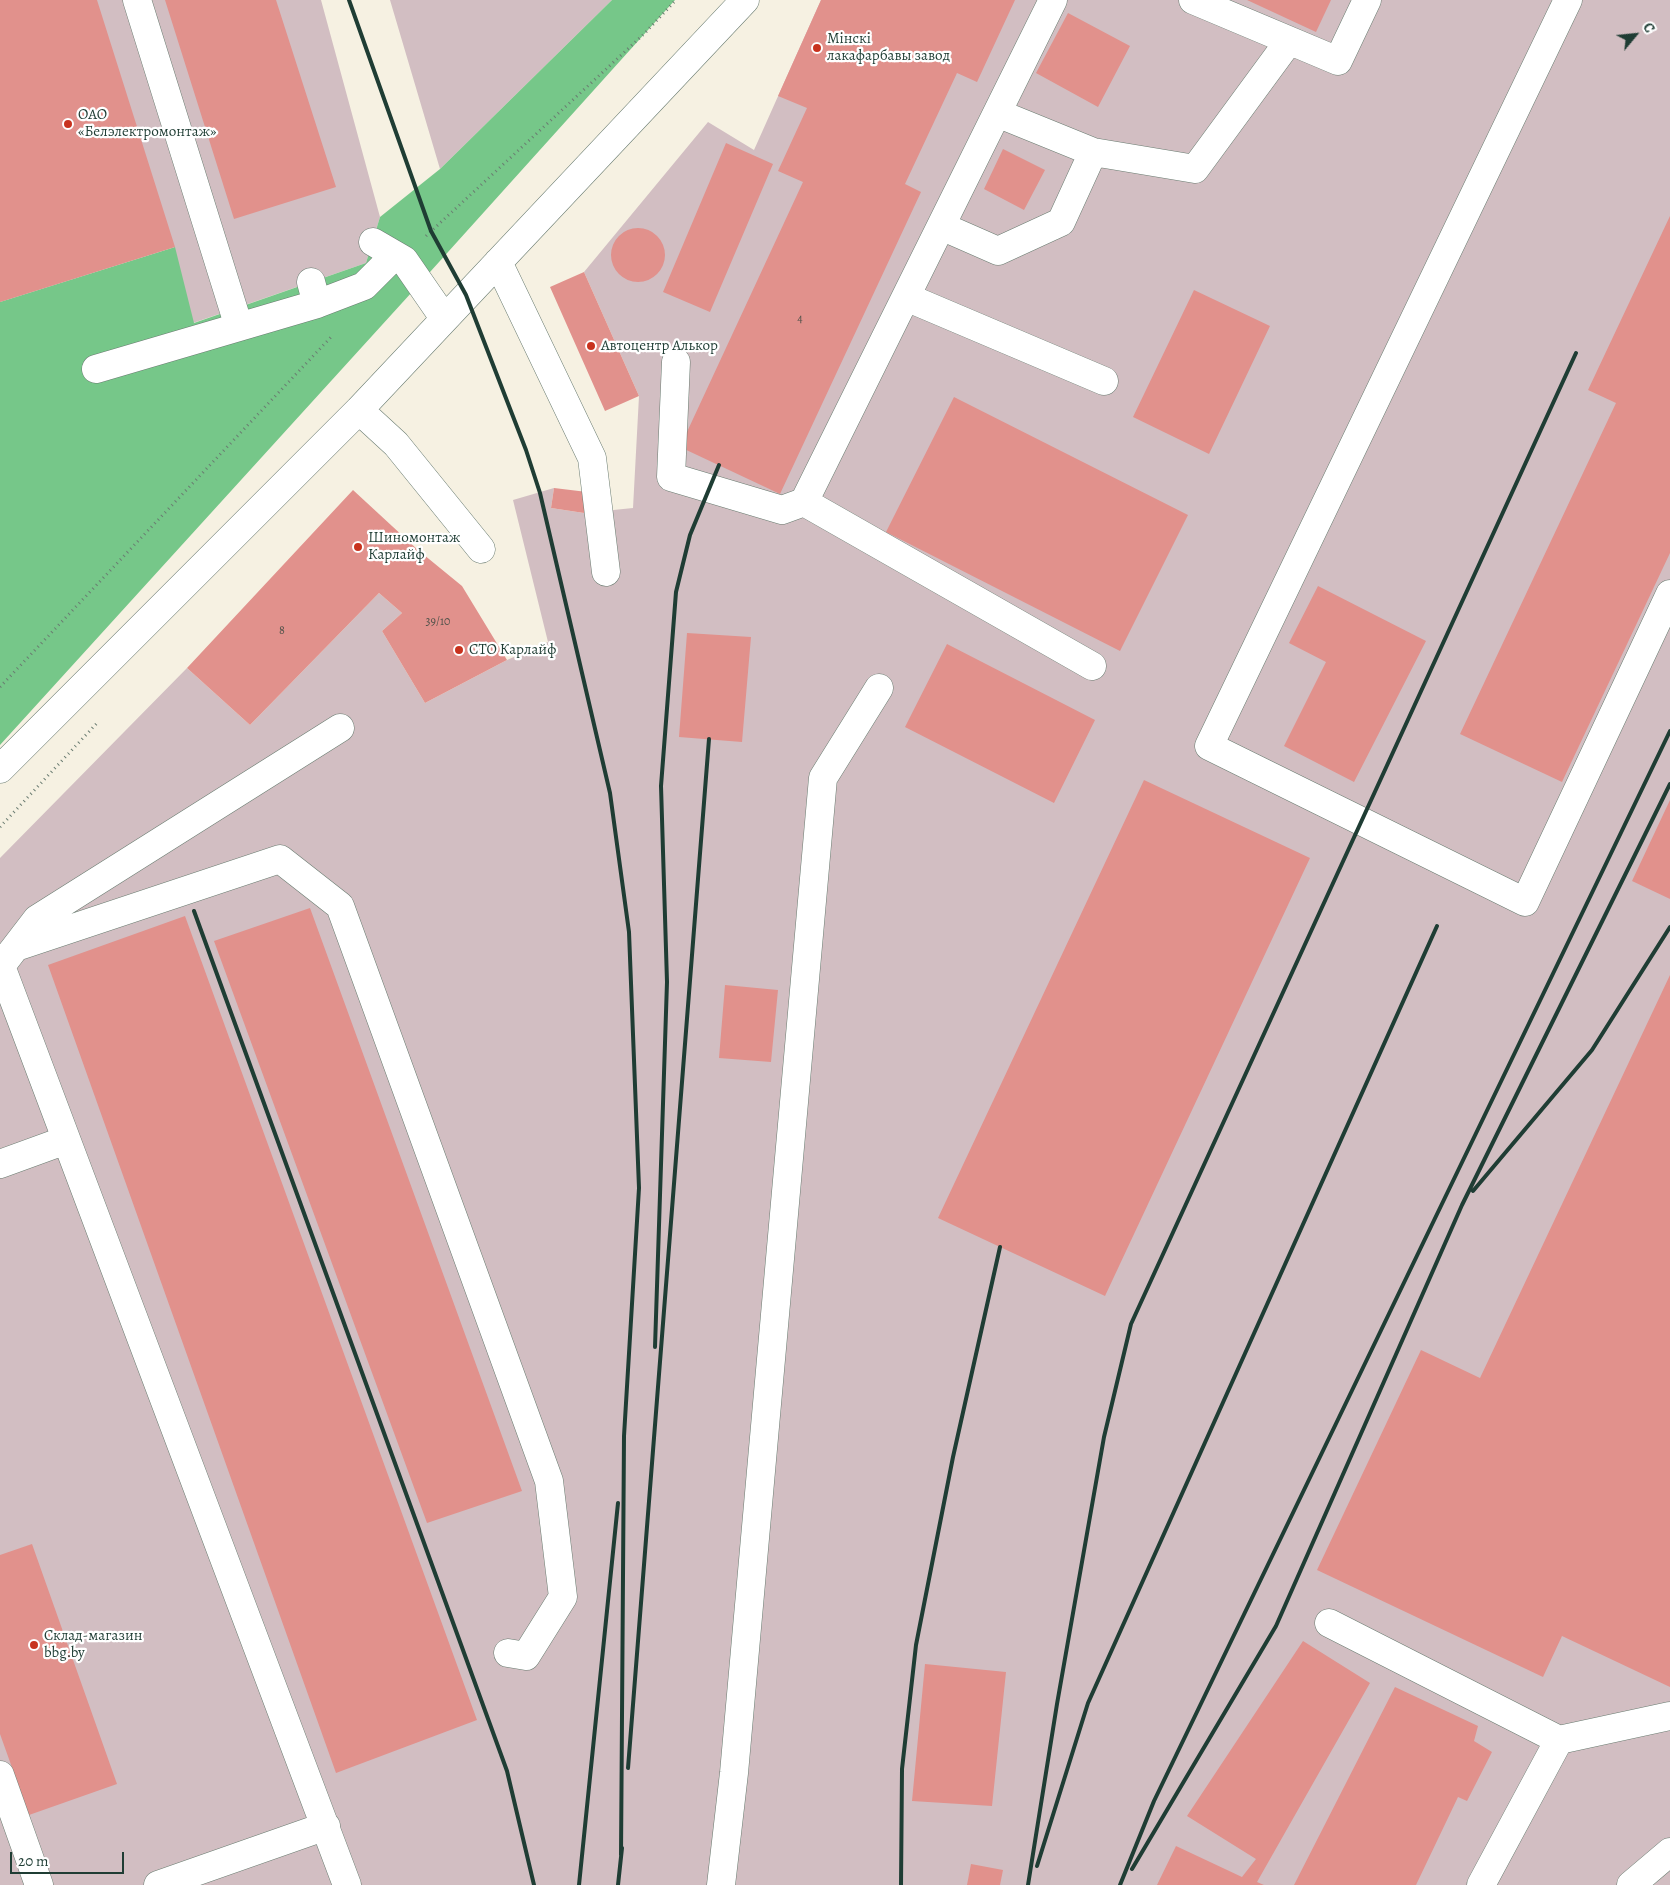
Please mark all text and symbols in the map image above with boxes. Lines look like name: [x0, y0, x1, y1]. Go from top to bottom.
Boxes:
north arrow: [1610, 10, 1660, 60]
text: С: [1638, 19, 1659, 36]
place label: Мінскі лакафарбавы завод: [827, 30, 950, 65]
marker: Мінскі лакафарбавы завод: [811, 42, 823, 54]
place label: ОАО «Белэлектромонтаж»: [78, 106, 216, 141]
marker: ОАО «Белэлектромонтаж»: [62, 118, 74, 130]
house number: 4: [797, 312, 803, 326]
place label: Автоцентр Алькор: [601, 337, 718, 355]
marker: Автоцентр Алькор: [585, 340, 597, 352]
place label: Шиномонтаж Карлайф: [368, 529, 460, 564]
marker: Шиномонтаж Карлайф: [352, 541, 364, 553]
house number: 39/10: [426, 615, 450, 629]
house number: 8: [279, 624, 285, 638]
place label: СТО Карлайф: [469, 641, 556, 659]
marker: СТО Карлайф: [453, 644, 465, 656]
place label: Склад-магазин bbg.by: [44, 1627, 142, 1662]
marker: Склад-магазин bbg.by: [28, 1639, 40, 1651]
scale bar: [12, 1842, 126, 1874]
text: 20 m: [18, 1851, 49, 1871]

